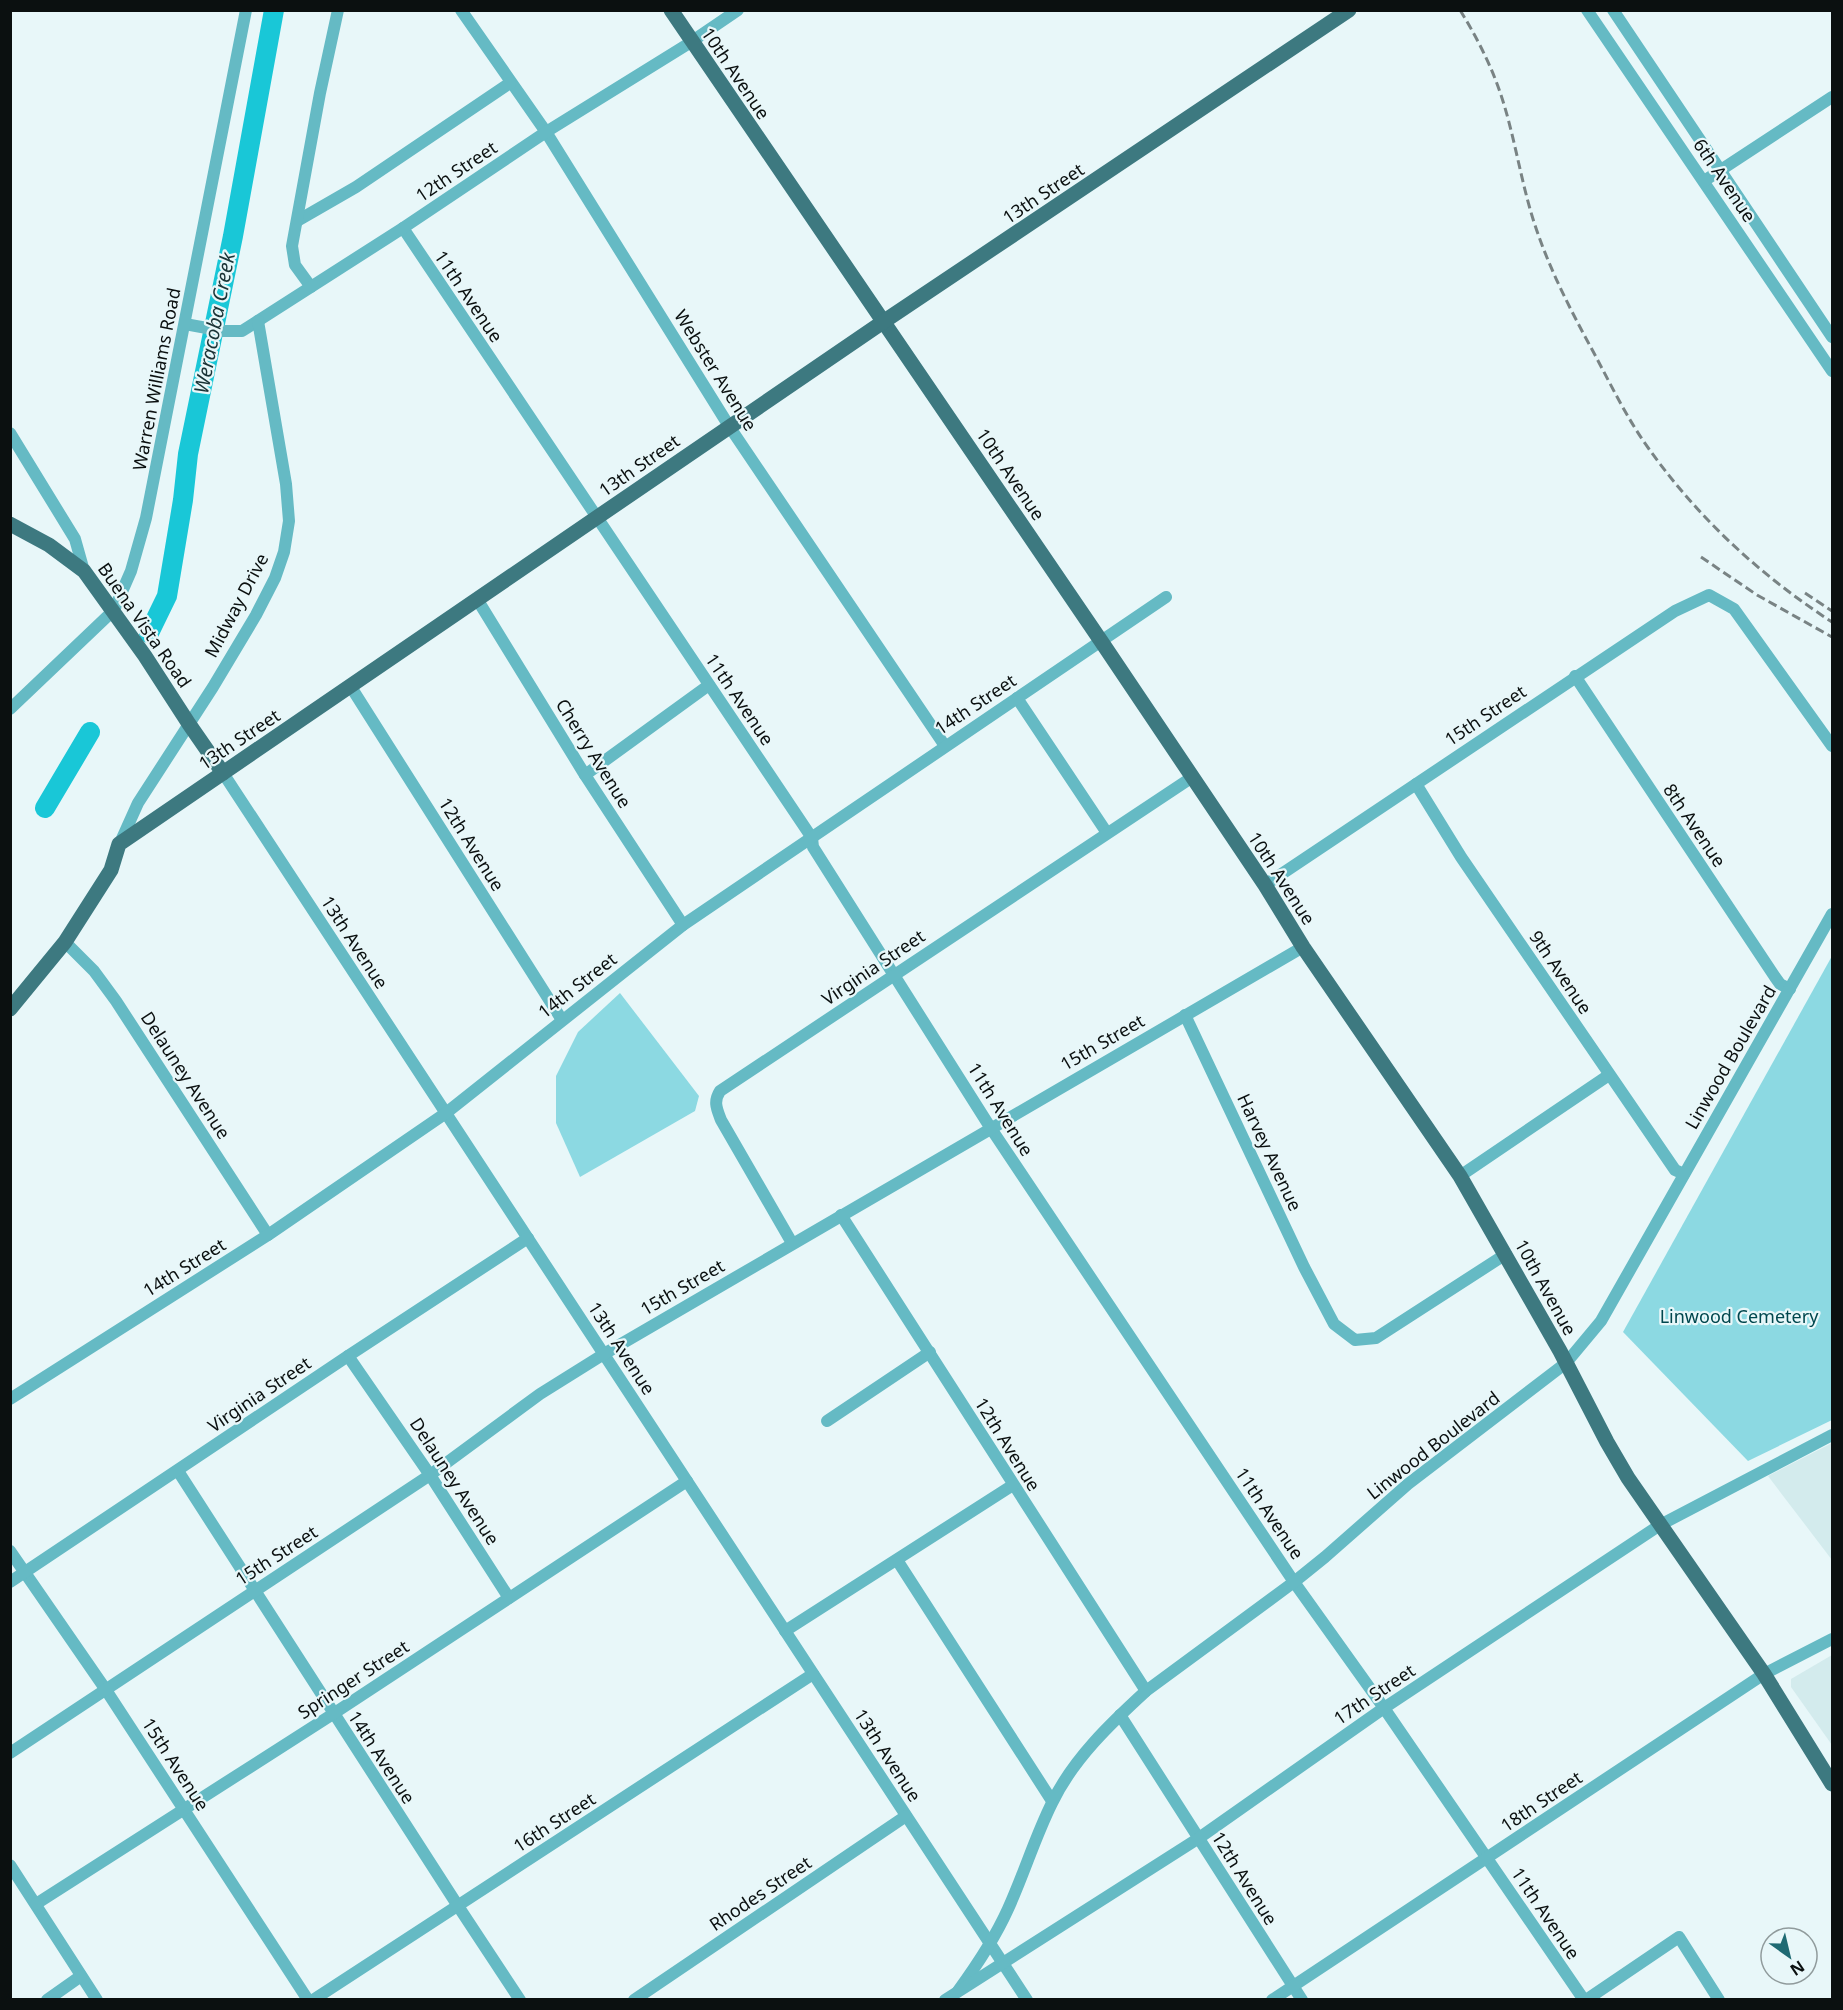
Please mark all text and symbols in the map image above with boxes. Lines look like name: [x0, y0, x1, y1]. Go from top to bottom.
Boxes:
street label: 10th Avenue: [696, 22, 776, 124]
street label: 6th Avenue: [1688, 134, 1762, 226]
street label: 12th Street: [411, 135, 502, 207]
street label: 13th Street: [998, 157, 1089, 229]
street label: 11th Avenue: [429, 245, 509, 347]
water label: Weracoba Creek: [187, 249, 241, 396]
street label: Warren Williams Road: [126, 286, 186, 472]
street label: Webster Avenue: [669, 305, 763, 435]
street label: 10th Avenue: [971, 423, 1051, 525]
street label: 13th Street: [594, 428, 684, 502]
street label: Midway Drive: [198, 549, 274, 661]
street label: Buena Vista Road: [93, 558, 197, 692]
street label: 11th Avenue: [700, 648, 780, 750]
street label: 14th Street: [930, 668, 1021, 740]
street label: 15th Street: [1440, 679, 1531, 751]
street label: Cherry Avenue: [551, 694, 637, 812]
street label: 13th Street: [194, 703, 285, 775]
street label: 8th Avenue: [1658, 779, 1732, 871]
street label: 12th Avenue: [434, 793, 510, 895]
street label: 10th Avenue: [1243, 827, 1321, 929]
street label: 13th Avenue: [316, 891, 394, 993]
street label: Virginia Street: [817, 923, 930, 1010]
street label: 9th Avenue: [1524, 926, 1598, 1018]
street label: 14th Street: [533, 947, 621, 1023]
street label: Linwood Boulevard: [1679, 981, 1781, 1133]
street label: Delauney Avenue: [136, 1007, 236, 1143]
street label: 15th Street: [1056, 1008, 1149, 1076]
street label: 11th Avenue: [963, 1058, 1039, 1160]
street label: Harvey Avenue: [1232, 1089, 1308, 1215]
street label: 14th Street: [138, 1232, 230, 1302]
street label: 10th Avenue: [1510, 1235, 1582, 1339]
street label: 15th Street: [636, 1253, 729, 1321]
street label: 13th Avenue: [583, 1297, 661, 1399]
park label: Linwood Cemetery: [1660, 1304, 1819, 1328]
street label: Virginia Street: [203, 1350, 316, 1437]
street label: Linwood Boulevard: [1362, 1386, 1504, 1504]
street label: 12th Avenue: [970, 1393, 1046, 1495]
street label: Delauney Avenue: [405, 1413, 505, 1549]
street label: 11th Avenue: [1230, 1462, 1310, 1564]
street label: 15th Street: [230, 1519, 322, 1590]
street label: Springer Street: [293, 1634, 414, 1724]
street label: 17th Street: [1329, 1658, 1420, 1730]
street label: 13th Avenue: [849, 1704, 927, 1806]
street label: 14th Avenue: [343, 1706, 421, 1808]
street label: 15th Avenue: [137, 1713, 215, 1815]
street label: 18th Street: [1496, 1765, 1587, 1837]
street label: 16th Street: [508, 1786, 600, 1857]
street label: 12th Avenue: [1207, 1827, 1283, 1929]
street label: Rhodes Street: [704, 1850, 816, 1936]
street label: 11th Avenue: [1506, 1862, 1586, 1964]
north arrow: [1759, 1926, 1819, 1986]
text: N: [1786, 1956, 1809, 1981]

